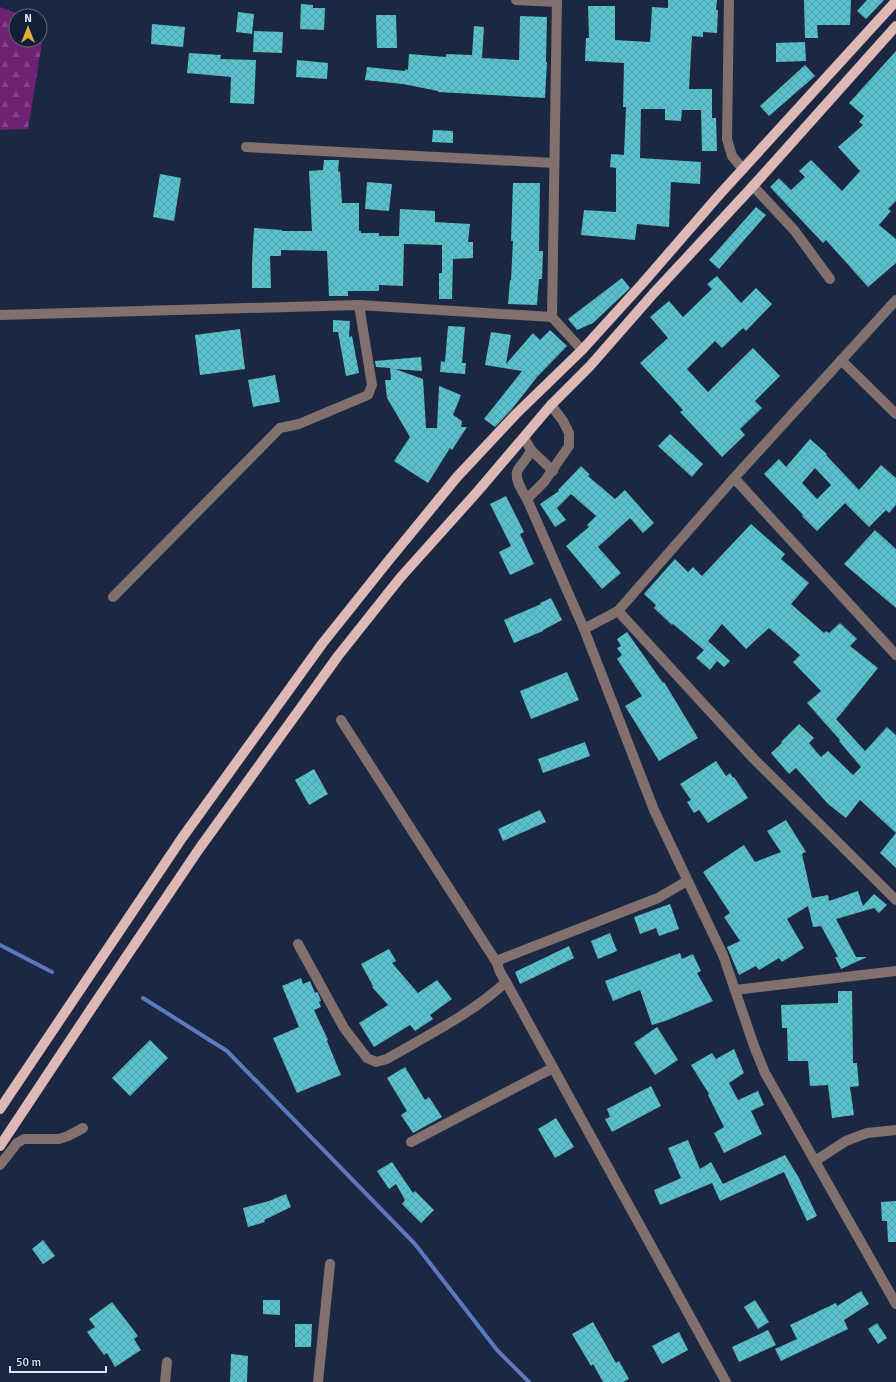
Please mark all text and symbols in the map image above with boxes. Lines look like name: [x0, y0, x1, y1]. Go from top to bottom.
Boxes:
north arrow: [8, 8, 48, 48]
text: N: [24, 12, 32, 25]
scale bar: [10, 1348, 106, 1374]
text: 50 m: [16, 1355, 41, 1370]

